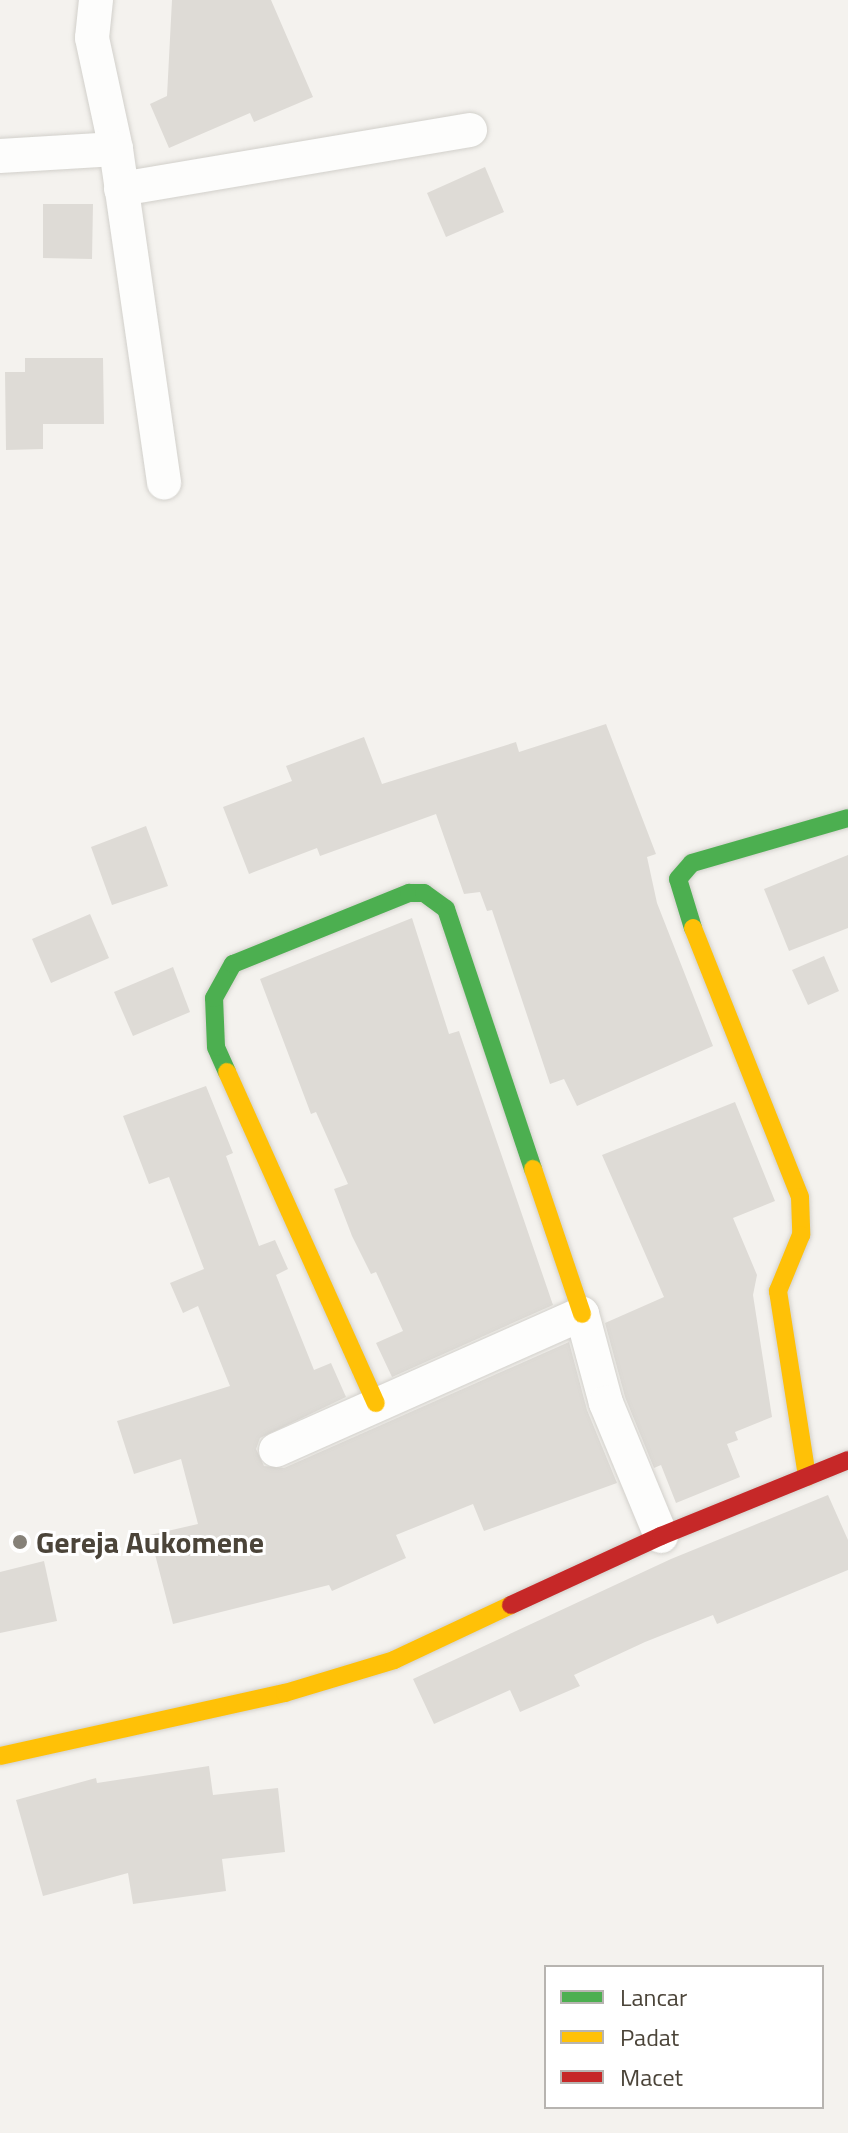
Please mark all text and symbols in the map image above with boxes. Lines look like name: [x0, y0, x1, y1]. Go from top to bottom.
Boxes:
place label: Gereja Aukomene: [36, 1524, 264, 1560]
marker: Gereja Aukomene: [11, 1533, 29, 1551]
legend: [544, 1965, 824, 2109]
text: Lancar: [620, 1979, 687, 2015]
text: Padat: [620, 2019, 679, 2055]
text: Macet: [620, 2059, 683, 2095]

